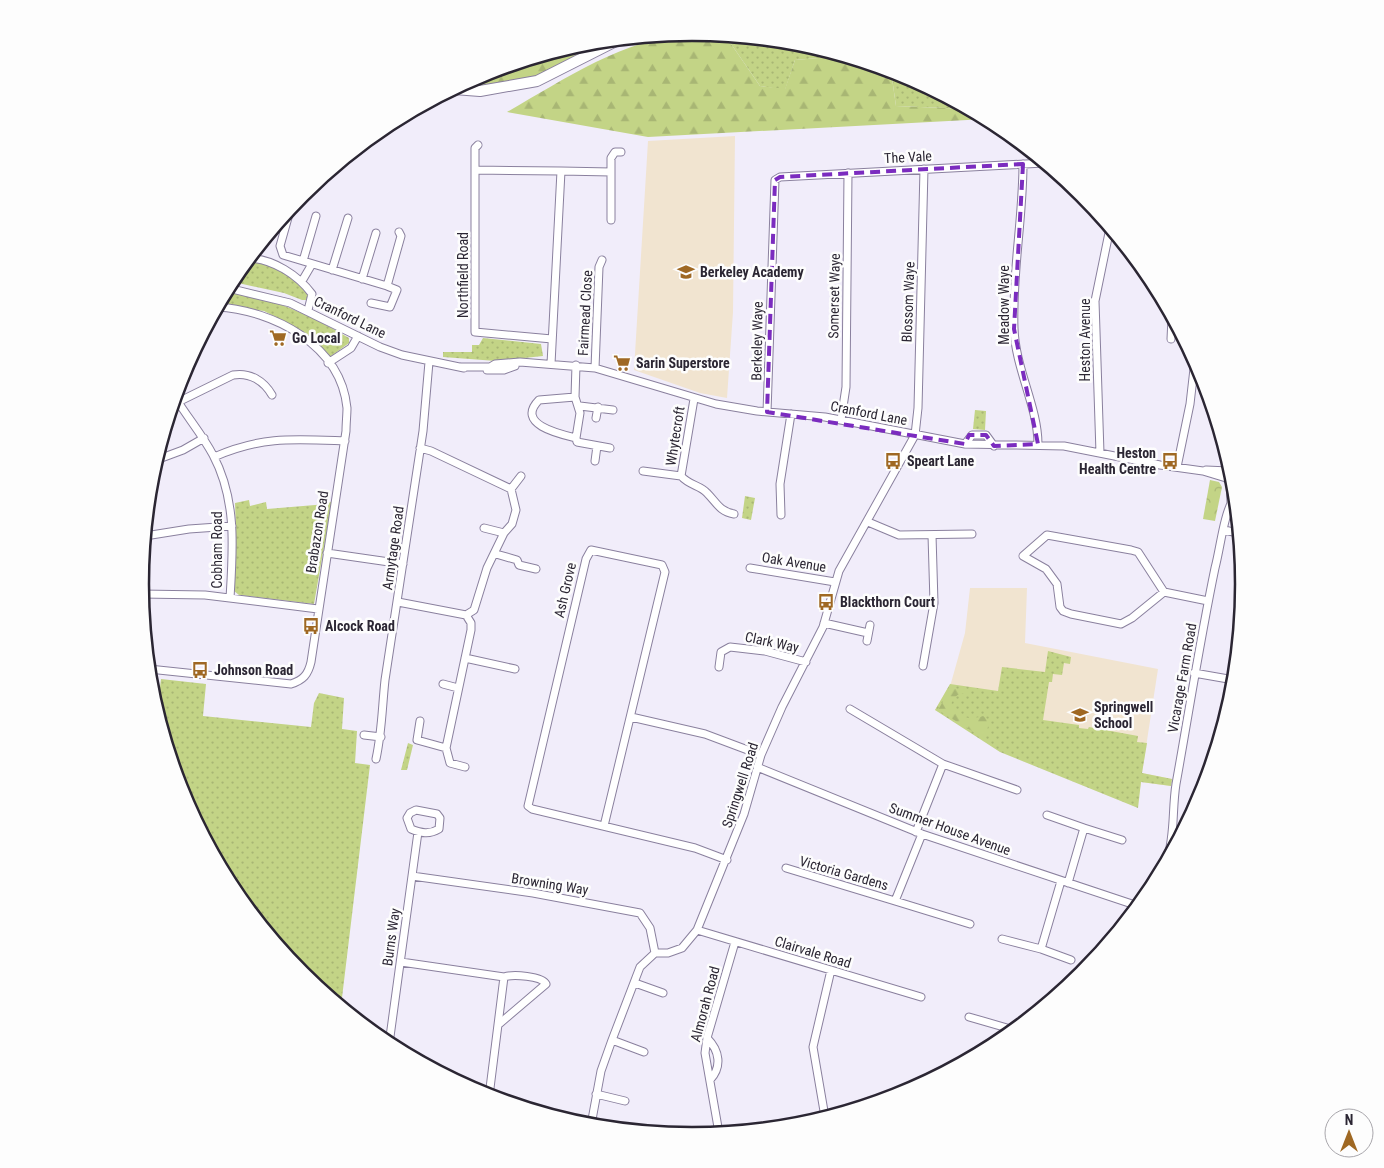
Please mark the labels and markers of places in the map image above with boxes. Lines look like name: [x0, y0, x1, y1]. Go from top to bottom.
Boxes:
school or university icon: Berkeley Academy: [676, 262, 696, 282]
place label: Berkeley Academy: [700, 264, 804, 280]
supermarket icon: Go Local: [268, 328, 288, 348]
place label: Go Local: [292, 330, 341, 346]
supermarket icon: Sarin Superstore: [612, 353, 632, 373]
place label: Sarin Superstore: [636, 355, 730, 371]
place label: Heston Health Centre: [1079, 445, 1156, 477]
bus stop icon: Speart Lane: [883, 451, 903, 471]
bus stop icon: Heston Health Centre: [1160, 451, 1180, 471]
place label: Speart Lane: [907, 453, 974, 469]
bus stop icon: Blackthorn Court: [816, 592, 836, 612]
place label: Blackthorn Court: [840, 594, 935, 610]
bus stop icon: Alcock Road: [301, 616, 321, 636]
place label: Alcock Road: [325, 618, 395, 634]
bus stop icon: Johnson Road: [190, 660, 210, 680]
place label: Johnson Road: [214, 662, 293, 678]
place label: Springwell School: [1094, 699, 1153, 731]
school or university icon: Springwell School: [1070, 705, 1090, 725]

